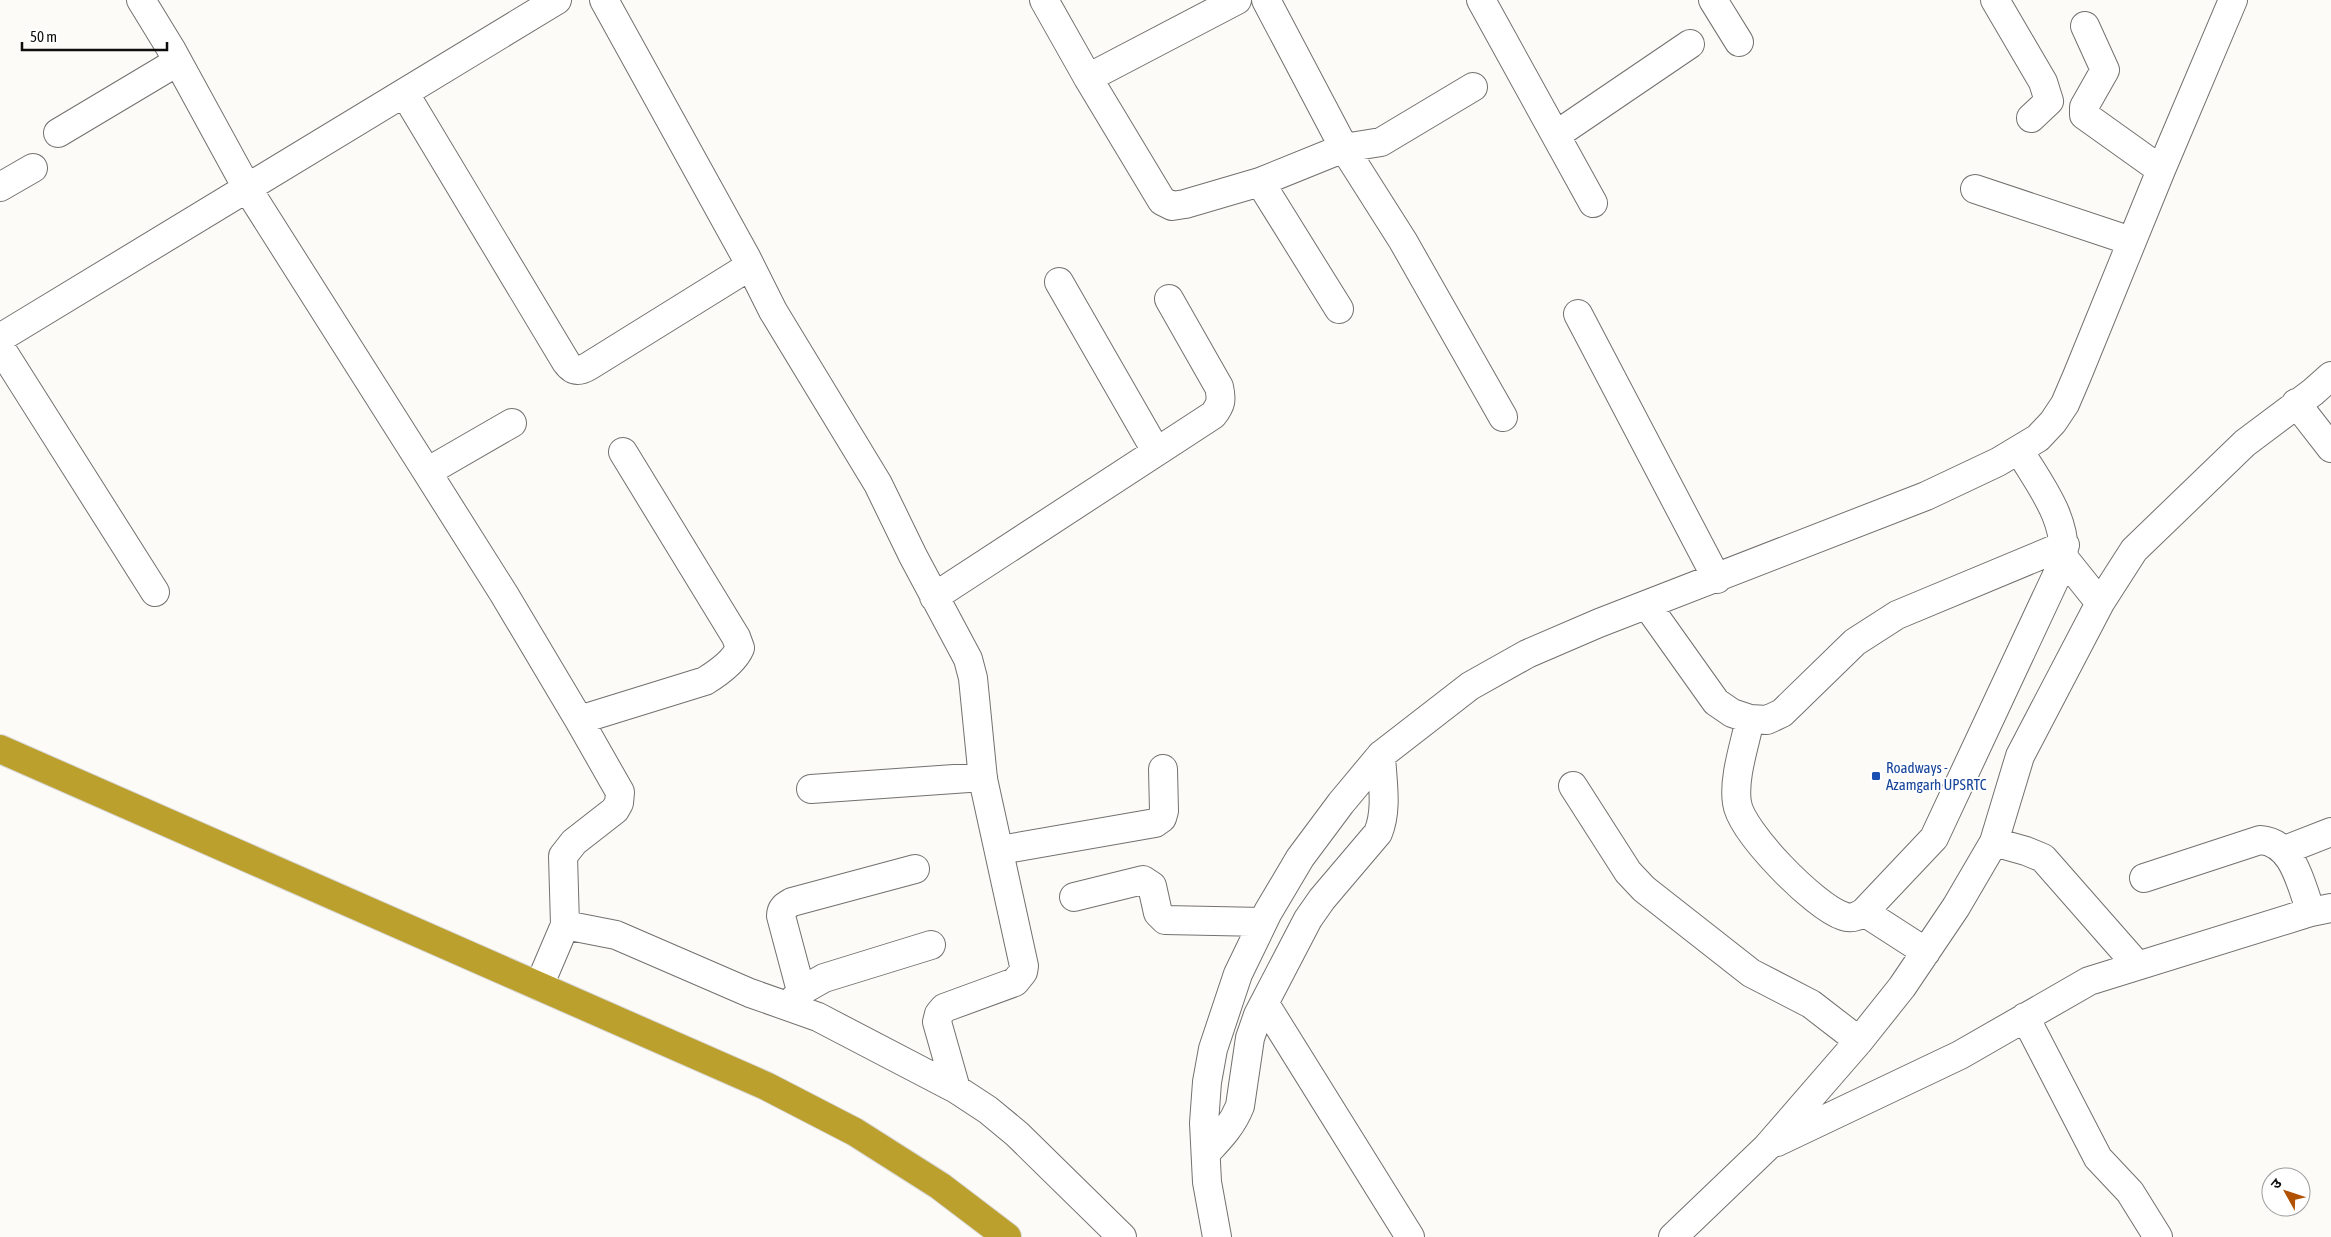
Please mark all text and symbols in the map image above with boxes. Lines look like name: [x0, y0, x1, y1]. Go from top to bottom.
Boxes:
scale bar: [22, 20, 168, 52]
text: 50 m: [30, 28, 57, 45]
place label: Roadways - Azamgarh UPSRTC: [1886, 759, 1987, 793]
marker: Roadways - Azamgarh UPSRTC: [1870, 770, 1882, 782]
north arrow: [2261, 1167, 2311, 1217]
text: उ: [2267, 1175, 2285, 1192]

